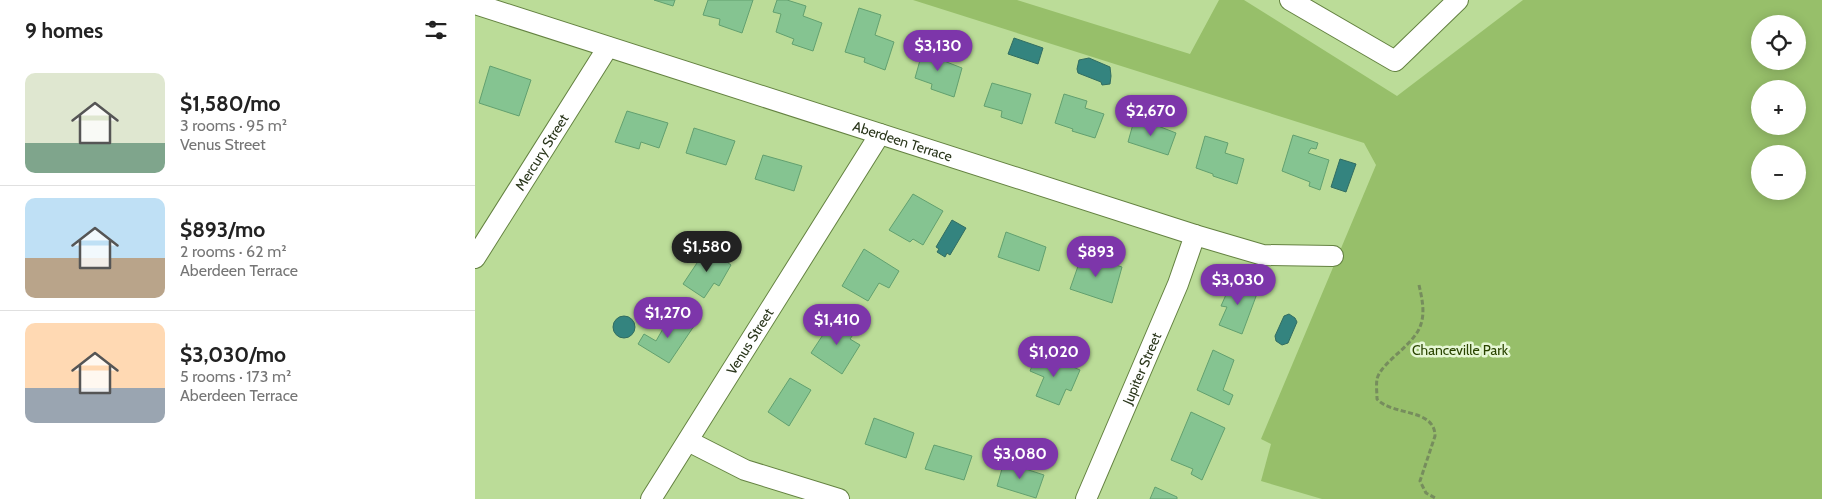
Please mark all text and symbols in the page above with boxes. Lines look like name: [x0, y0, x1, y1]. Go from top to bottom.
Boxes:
map controls: [1751, 15, 1806, 200]
button: locate: [1751, 15, 1806, 70]
icon: filters: [422, 16, 450, 44]
text: 9 homes: [25, 18, 103, 43]
pin: $3,130: [897, 30, 979, 72]
text: $3,130: [914, 36, 962, 55]
button: +: [1751, 80, 1806, 135]
text: $1,580/mo: [180, 91, 281, 116]
icon: home: [65, 93, 125, 153]
pin: $2,670: [1110, 94, 1192, 137]
text: $2,670: [1126, 101, 1176, 120]
street label: Mercury Street: [511, 110, 573, 194]
text: 3 rooms · 95 m²: [180, 116, 287, 135]
street label: Aberdeen Terrace: [851, 117, 955, 166]
text: Venus Street: [180, 135, 266, 154]
button: −: [1751, 145, 1806, 200]
text: $893/mo: [180, 217, 265, 242]
icon: home: [65, 218, 125, 278]
pin: $1,580: [666, 230, 748, 273]
pin: $893: [1066, 236, 1126, 278]
text: $1,580: [683, 237, 731, 256]
text: 2 rooms · 62 m²: [180, 242, 287, 261]
text: $893: [1078, 242, 1114, 261]
text: Aberdeen Terrace: [180, 261, 298, 280]
pin: $3,030: [1197, 264, 1279, 306]
text: $3,030: [1212, 270, 1264, 289]
pin: $1,270: [627, 296, 709, 339]
text: $1,270: [645, 303, 691, 322]
pin: $1,410: [796, 304, 878, 346]
street label: Venus Street: [722, 305, 778, 378]
text: $1,410: [814, 310, 860, 329]
street label: Jupiter Street: [1118, 329, 1165, 408]
pin: $1,020: [1013, 336, 1095, 378]
park label: Chanceville Park: [1412, 341, 1509, 359]
text: $3,030/mo: [180, 342, 286, 367]
text: $1,020: [1029, 342, 1079, 361]
icon: home: [65, 343, 125, 403]
text: 5 rooms · 173 m²: [180, 367, 291, 386]
text: Aberdeen Terrace: [180, 386, 298, 405]
pin: $3,080: [979, 438, 1061, 480]
text: $3,080: [993, 444, 1047, 463]

